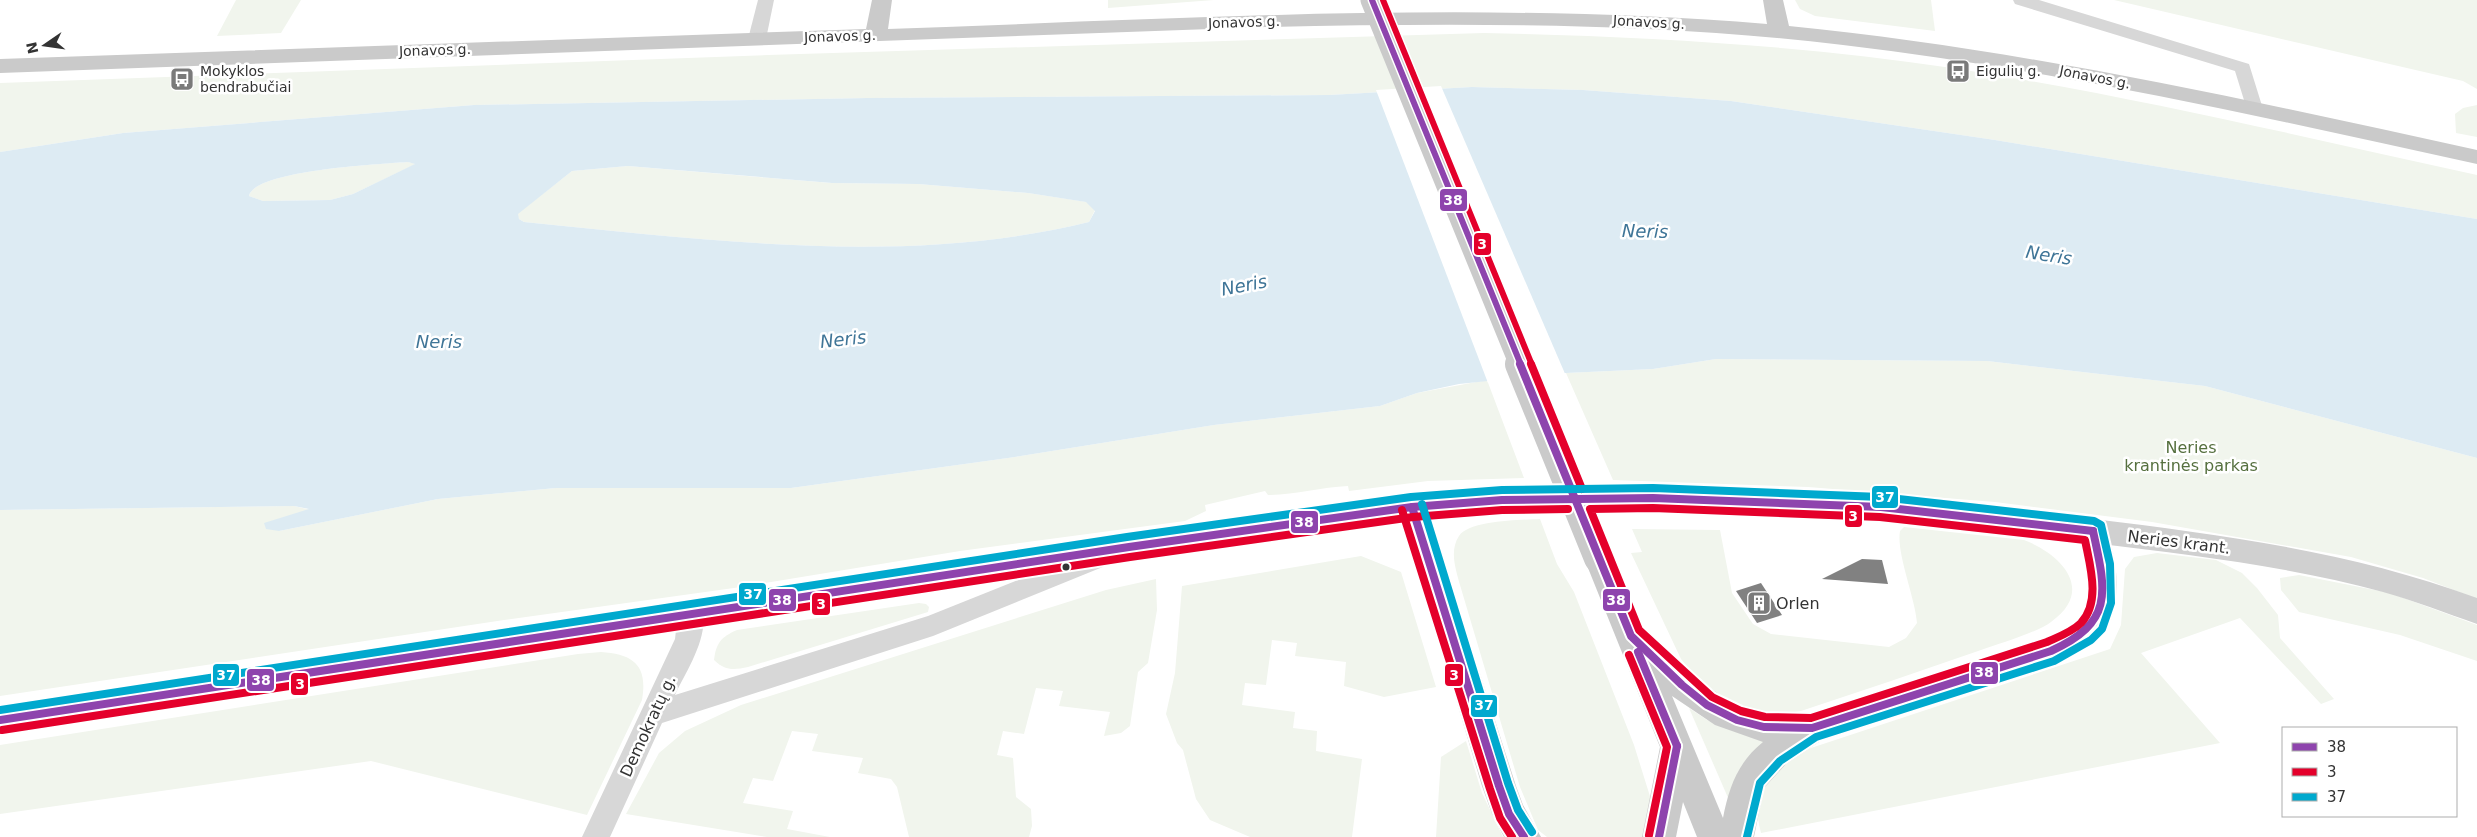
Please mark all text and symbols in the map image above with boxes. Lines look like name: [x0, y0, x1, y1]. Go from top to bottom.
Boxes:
street label: Jonavos g.: [1612, 12, 1685, 32]
street label: Jonavos g.: [1207, 13, 1280, 31]
north arrow: [20, 20, 70, 70]
street label: Jonavos g.: [803, 27, 876, 45]
text: N: [23, 40, 41, 55]
street label: Jonavos g.: [398, 41, 471, 59]
bus stop icon: Eigulių g.: [1945, 58, 1971, 84]
street label: Jonavos g.: [2057, 62, 2132, 92]
place label: Mokyklos bendrabučiai: [200, 63, 291, 95]
place label: Eigulių g.: [1976, 63, 2041, 79]
bus stop icon: Mokyklos bendrabučiai: [169, 66, 195, 92]
line badge: 38: [1439, 188, 1468, 212]
text: 38: [1443, 192, 1463, 208]
water label: Neris: [1622, 220, 1668, 242]
line badge: 3: [1473, 232, 1492, 256]
text: 3: [1477, 236, 1487, 252]
water label: Neris: [2024, 241, 2074, 269]
water label: Neris: [1219, 270, 1269, 300]
water label: Neris: [819, 326, 867, 352]
water label: Neris: [416, 331, 462, 352]
park label: Neries krantinės parkas: [2124, 438, 2258, 475]
line badge: 37: [1871, 485, 1899, 509]
text: 37: [1875, 489, 1895, 505]
line badge: 3: [1844, 504, 1863, 528]
text: 3: [1848, 508, 1858, 524]
line badge: 38: [1290, 510, 1319, 534]
text: 38: [1294, 514, 1314, 530]
street label: Neries krant.: [2127, 526, 2231, 558]
unlabelled marker: [1061, 562, 1071, 572]
line badge: 37: [738, 582, 767, 606]
text: 37: [743, 586, 763, 602]
line badge: 38: [768, 588, 797, 612]
line badge: 38: [1602, 588, 1631, 612]
building icon: Orlen: [1746, 590, 1772, 616]
text: 38: [772, 592, 792, 608]
line badge: 3: [811, 592, 831, 616]
text: 38: [1606, 592, 1626, 608]
place label: Orlen: [1776, 594, 1820, 613]
text: 3: [816, 596, 826, 612]
line badge: 38: [1970, 661, 1999, 685]
line badge: 37: [212, 663, 240, 687]
line badge: 3: [1444, 663, 1464, 687]
text: 38: [1974, 664, 1994, 680]
text: 37: [216, 667, 236, 683]
text: 3: [1449, 667, 1459, 683]
line badge: 38: [246, 668, 275, 692]
text: 38: [251, 672, 271, 688]
line badge: 3: [290, 672, 309, 696]
street label: Demokratų g.: [616, 672, 680, 780]
text: 3: [295, 676, 305, 692]
line badge: 37: [1470, 694, 1498, 718]
text: 37: [1474, 697, 1494, 713]
legend: [2282, 727, 2457, 817]
text: 38: [2327, 738, 2346, 756]
text: 3: [2327, 763, 2337, 781]
text: 37: [2327, 788, 2346, 806]

